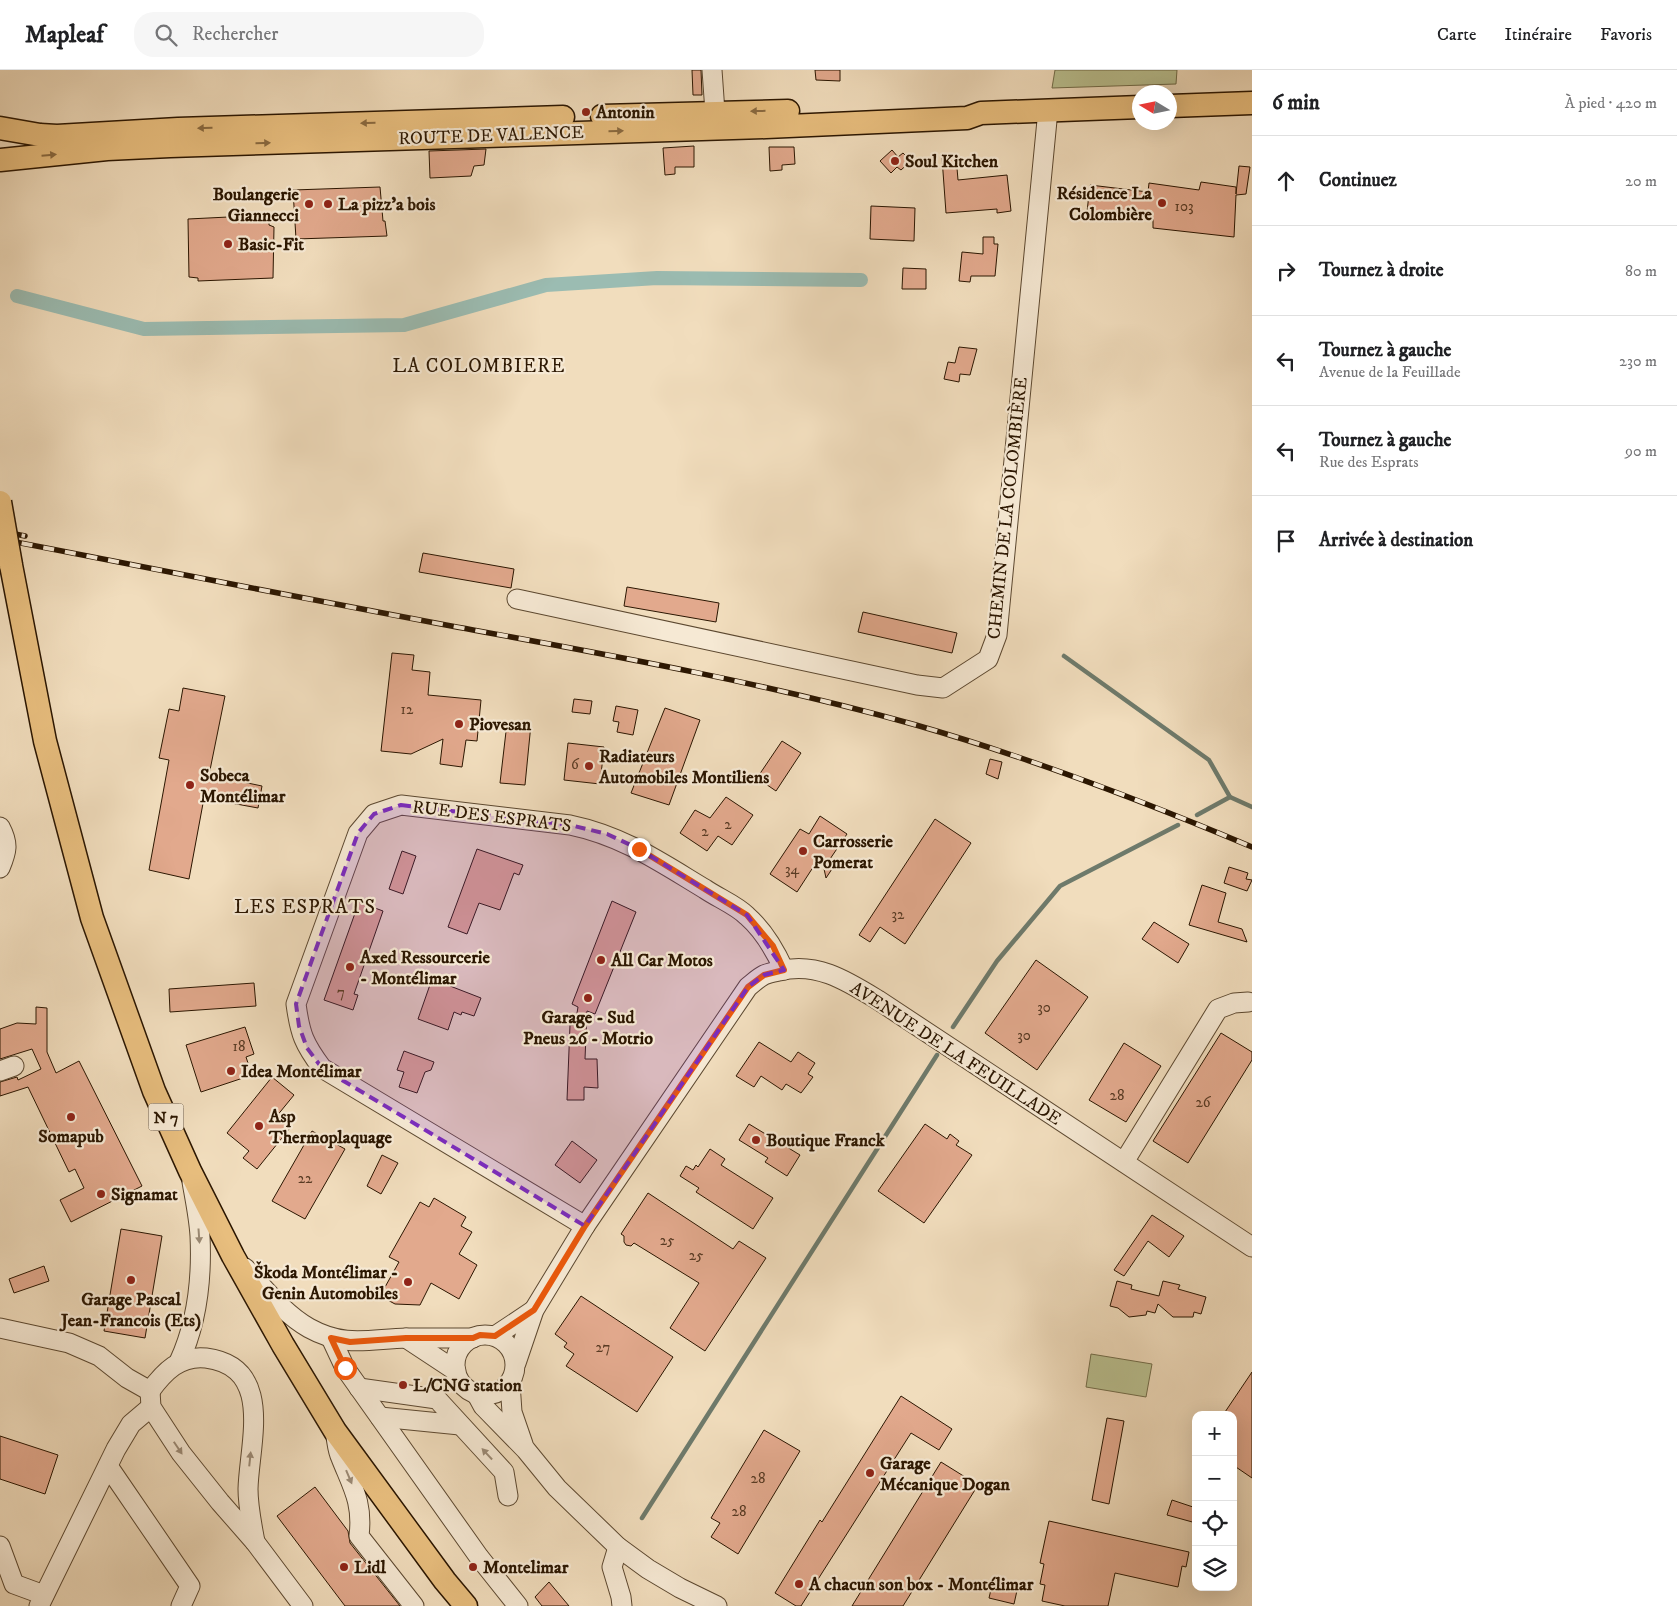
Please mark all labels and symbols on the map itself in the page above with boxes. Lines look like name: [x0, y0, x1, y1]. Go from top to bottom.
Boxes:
north arrow: [1132, 85, 1177, 130]
place label: Antonin: [595, 102, 655, 124]
marker: Antonin: [580, 106, 592, 118]
one-way arrow: [749, 108, 765, 116]
one-way arrow: [360, 119, 376, 127]
street label: ROUTE DE VALENCE: [398, 122, 584, 150]
one-way arrow: [197, 125, 213, 133]
one-way arrow: [609, 127, 625, 135]
one-way arrow: [255, 139, 271, 147]
one-way arrow: [41, 151, 57, 159]
place label: Soul Kitchen: [905, 151, 999, 173]
marker: Soul Kitchen: [889, 155, 901, 167]
place label: Résidence La Colombière: [1057, 183, 1153, 226]
place label: Boulangerie Giannecci: [213, 184, 300, 227]
place label: La pizz'a bois: [338, 194, 435, 216]
marker: Résidence La Colombière: [1156, 197, 1168, 209]
house number: 103: [1174, 197, 1194, 216]
marker: Boulangerie Giannecci: [303, 198, 315, 210]
marker: La pizz'a bois: [322, 198, 334, 210]
place label: Basic-Fit: [238, 234, 304, 256]
marker: Basic-Fit: [222, 238, 234, 250]
district label: LA COLOMBIERE: [393, 355, 565, 378]
street label: CHEMIN DE LA COLOMBIÈRE: [983, 376, 1033, 640]
house number: 12: [401, 700, 414, 719]
place label: Piovesan: [469, 714, 532, 736]
marker: Piovesan: [453, 718, 465, 730]
place label: Radiateurs Automobiles Montiliens: [598, 746, 769, 789]
house number: 6: [571, 755, 580, 774]
marker: Radiateurs Automobiles Montiliens: [583, 760, 595, 772]
place label: Sobeca Montélimar: [200, 765, 286, 808]
marker: Sobeca Montélimar: [184, 779, 196, 791]
street label: RUE DES ESPRATS: [411, 796, 573, 838]
house number: 2: [724, 815, 732, 834]
house number: 2: [701, 822, 709, 841]
place label: Carrosserie Pomerat: [813, 831, 894, 874]
route end: [628, 838, 651, 861]
marker: Carrosserie Pomerat: [797, 845, 809, 857]
house number: 34: [785, 860, 799, 879]
district label: LES ESPRATS: [234, 895, 376, 920]
house number: 32: [892, 905, 905, 924]
place label: Axed Ressourcerie - Montélimar: [359, 947, 491, 990]
place label: All Car Motos: [610, 950, 713, 972]
marker: All Car Motos: [595, 954, 607, 966]
marker: Axed Ressourcerie - Montélimar: [344, 961, 356, 973]
street label: AVENUE DE LA FEUILLADE: [846, 977, 1065, 1131]
house number: 7: [337, 983, 345, 1002]
marker: Garage - Sud Pneus 26 - Motrio: [582, 992, 594, 1004]
house number: 30: [1037, 998, 1051, 1017]
place label: Garage - Sud Pneus 26 - Motrio: [523, 1007, 653, 1050]
house number: 30: [1017, 1026, 1031, 1045]
house number: 18: [232, 1037, 246, 1056]
place label: Idea Montélimar: [241, 1061, 362, 1083]
marker: Idea Montélimar: [225, 1065, 237, 1077]
house number: 28: [1110, 1086, 1124, 1105]
house number: 26: [1195, 1093, 1212, 1112]
road number: N 7: [148, 1104, 184, 1130]
place label: Asp Thermoplaquage: [268, 1106, 392, 1149]
marker: Somapub: [65, 1111, 77, 1123]
marker: Asp Thermoplaquage: [253, 1120, 265, 1132]
place label: Somapub: [38, 1126, 104, 1148]
place label: Boutique Franck: [766, 1130, 886, 1152]
marker: Boutique Franck: [750, 1134, 762, 1146]
house number: 22: [298, 1169, 313, 1188]
place label: Signamat: [111, 1184, 178, 1206]
marker: Signamat: [95, 1188, 107, 1200]
one-way arrow: [196, 1228, 204, 1244]
house number: 25: [660, 1231, 675, 1250]
house number: 25: [689, 1246, 704, 1265]
place label: Škoda Montélimar - Genin Automobiles: [254, 1261, 398, 1305]
marker: Garage Pascal Jean-Francois (Ets): [125, 1274, 137, 1286]
marker: Škoda Montélimar - Genin Automobiles: [402, 1276, 414, 1288]
place label: Garage Pascal Jean-Francois (Ets): [59, 1289, 201, 1332]
house number: 27: [596, 1338, 611, 1357]
route start: [334, 1357, 357, 1380]
place label: L/CNG station: [413, 1375, 522, 1397]
marker: L/CNG station: [397, 1379, 409, 1391]
one-way arrow: [173, 1441, 183, 1455]
one-way arrow: [481, 1448, 493, 1460]
one-way arrow: [247, 1451, 255, 1467]
place label: Garage Mécanique Dogan: [880, 1453, 1011, 1496]
marker: Garage Mécanique Dogan: [864, 1467, 876, 1479]
house number: 28: [751, 1469, 765, 1488]
one-way arrow: [345, 1470, 353, 1485]
house number: 28: [732, 1502, 746, 1521]
place label: Lidl: [354, 1557, 387, 1579]
place label: Montelimar: [483, 1557, 569, 1579]
marker: Lidl: [338, 1561, 350, 1573]
marker: Montelimar: [467, 1561, 479, 1573]
place label: A chacun son box - Montélimar: [808, 1574, 1034, 1596]
marker: A chacun son box - Montélimar: [793, 1578, 805, 1590]

